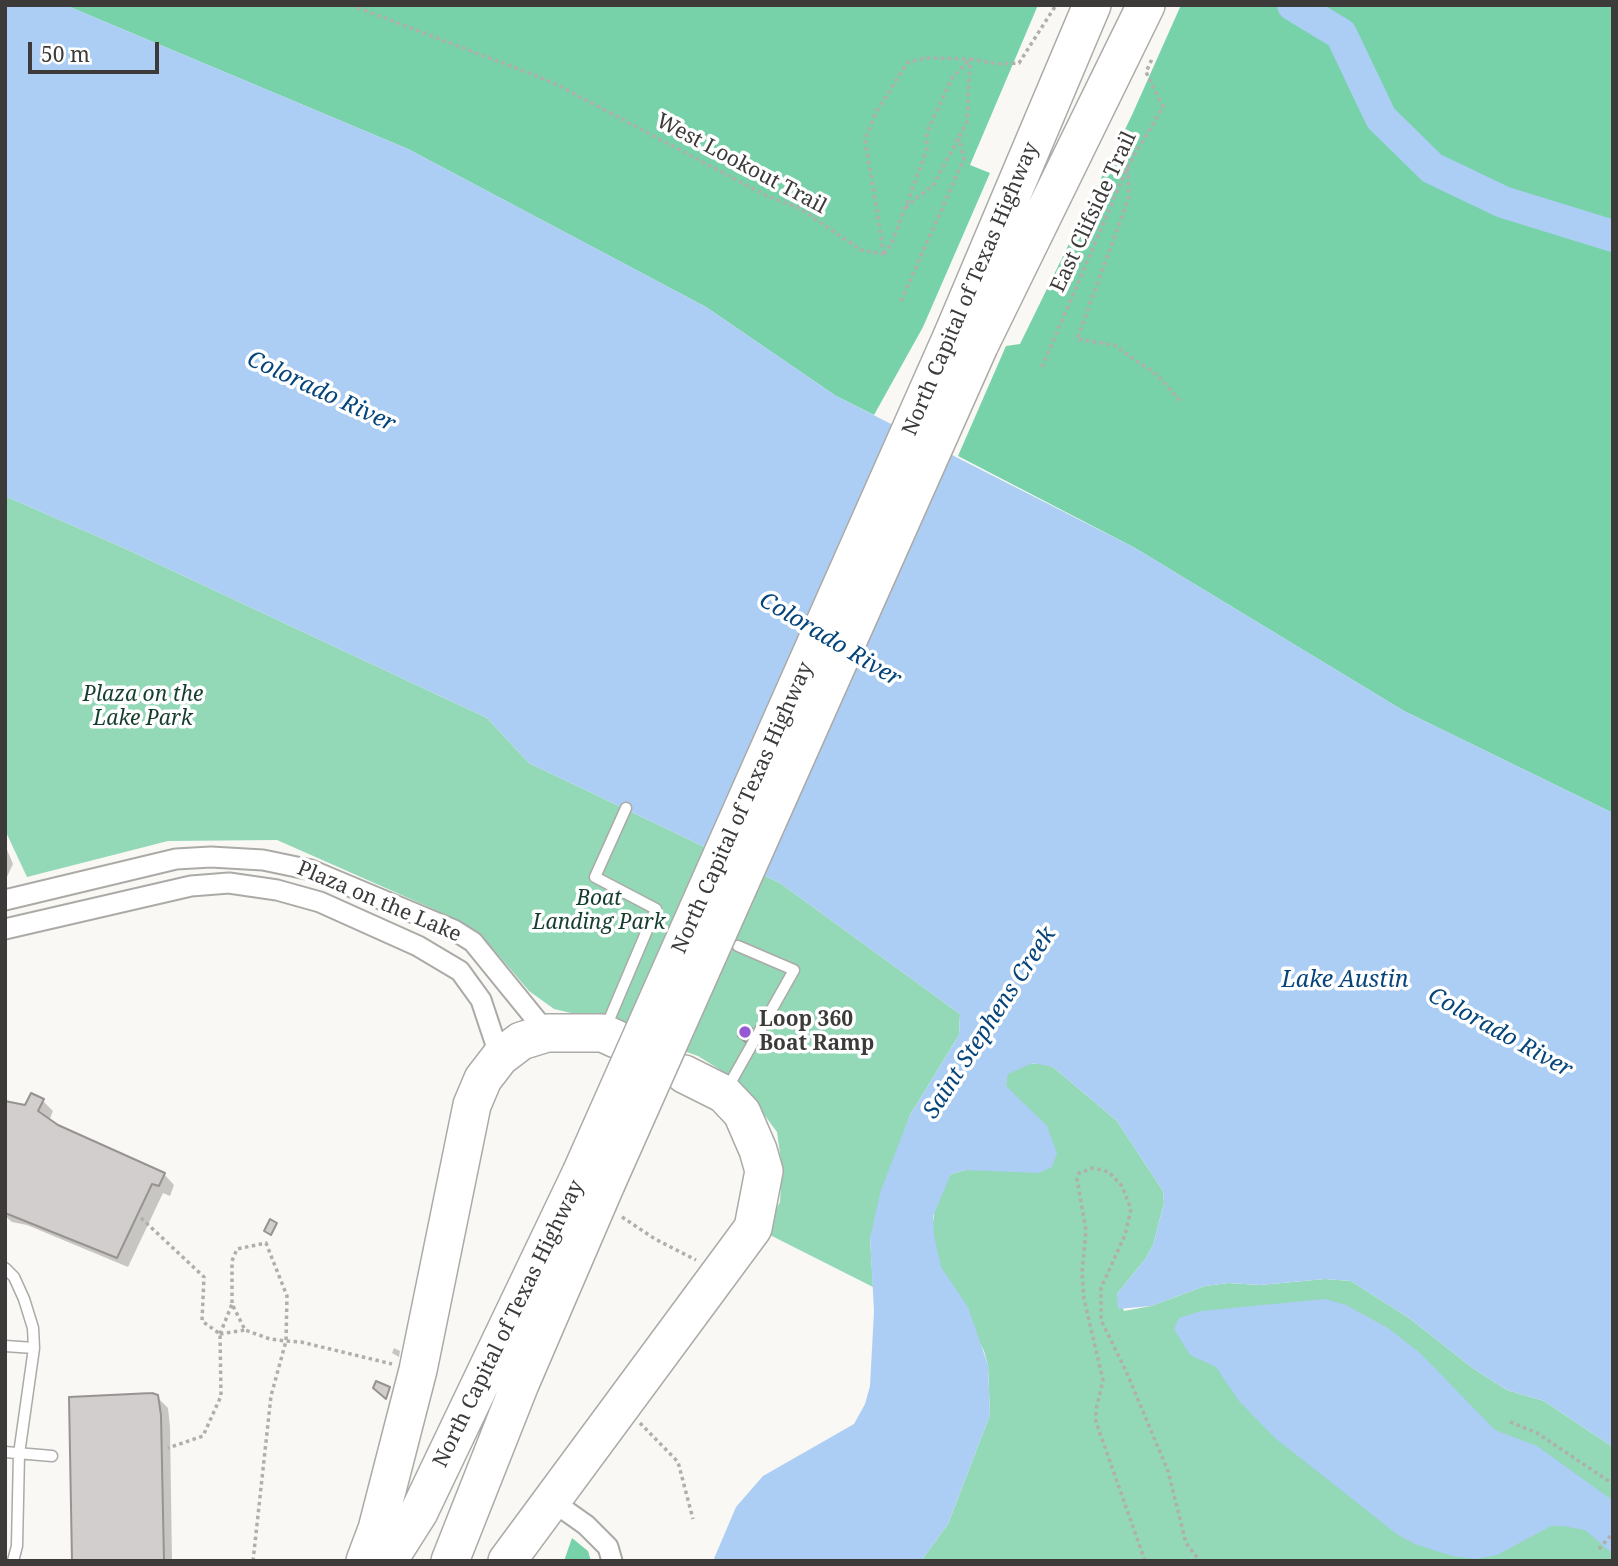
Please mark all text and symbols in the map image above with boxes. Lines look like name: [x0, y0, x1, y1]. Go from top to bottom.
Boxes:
scale bar: [32, 28, 163, 72]
text: 50 m: [41, 40, 90, 68]
street label: West Lookout Trail: [652, 108, 830, 220]
street label: East Clifside Trail: [1046, 128, 1142, 296]
street label: North Capital of Texas Highway: [898, 138, 1044, 440]
water label: Colorado River: [242, 346, 400, 438]
water label: Colorado River: [754, 587, 906, 693]
street label: North Capital of Texas Highway: [667, 658, 819, 958]
park label: Plaza on the Lake Park: [83, 682, 203, 732]
street label: Plaza on the Lake: [293, 856, 465, 948]
park label: Boat Landing Park: [532, 886, 666, 936]
water label: Saint Stephens Creek: [918, 922, 1062, 1124]
water label: Lake Austin: [1281, 966, 1409, 994]
water label: Colorado River: [1423, 982, 1577, 1084]
place label: Loop 360 Boat Ramp: [759, 1007, 874, 1057]
marker: Loop 360 Boat Ramp: [737, 1024, 753, 1040]
street label: North Capital of Texas Highway: [428, 1176, 590, 1472]

